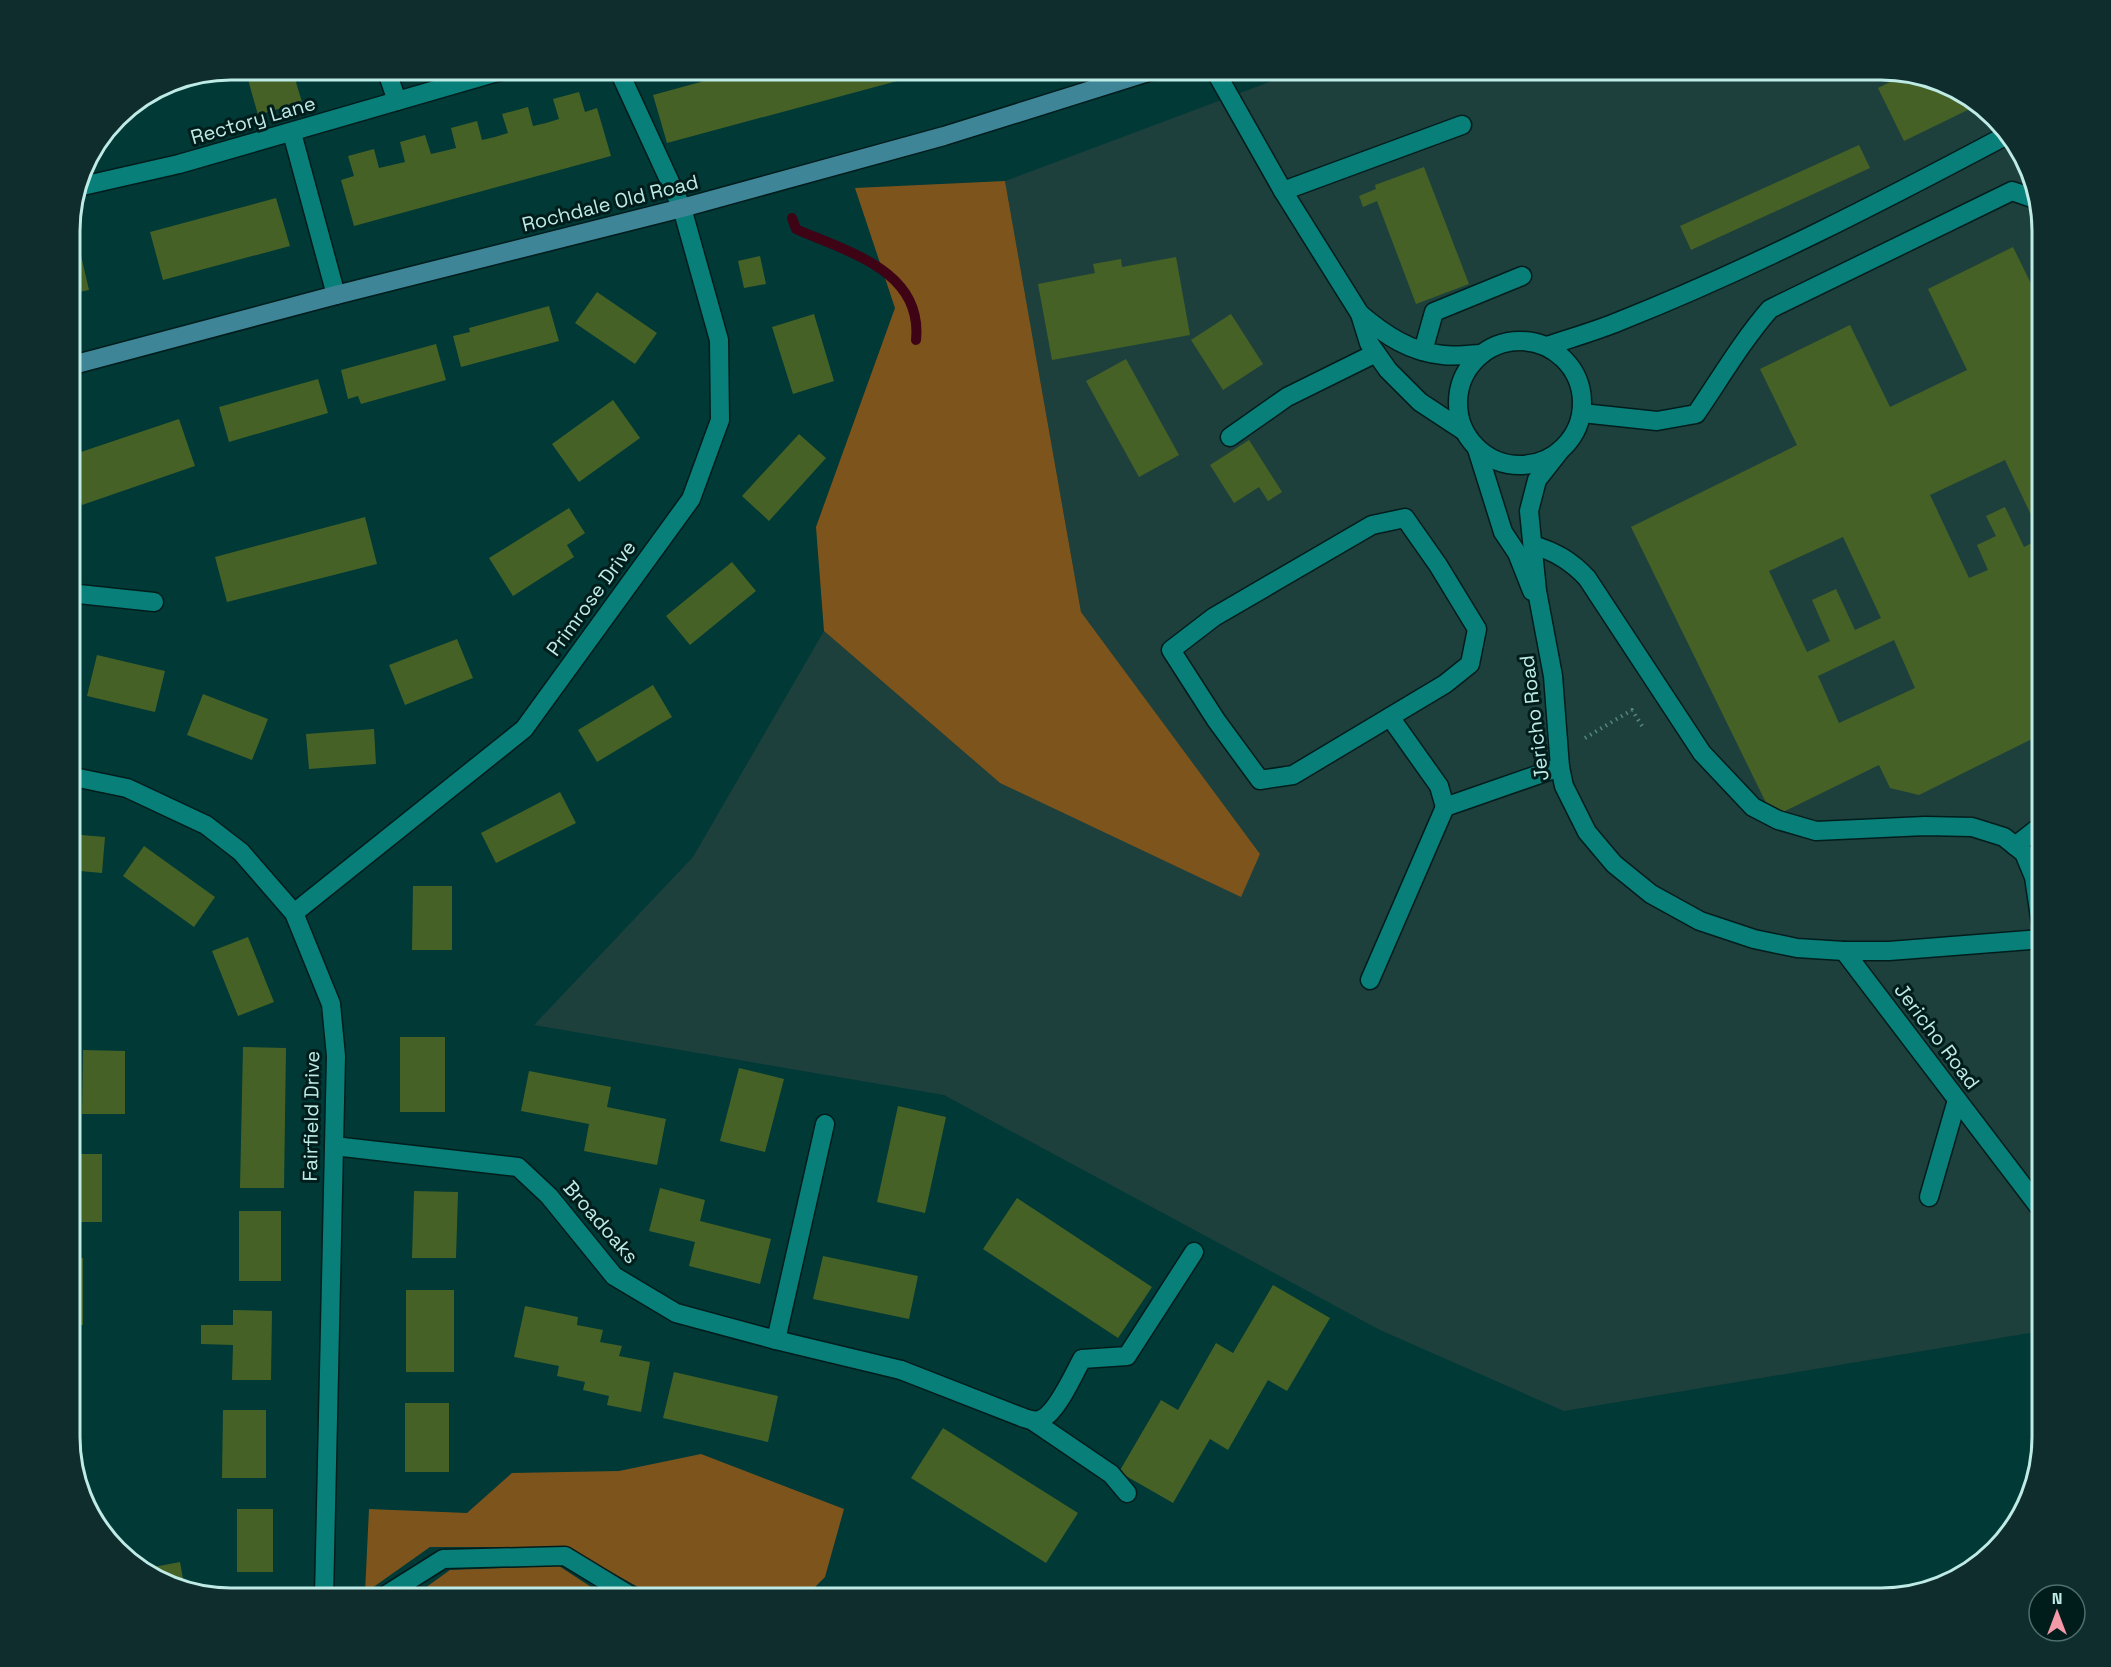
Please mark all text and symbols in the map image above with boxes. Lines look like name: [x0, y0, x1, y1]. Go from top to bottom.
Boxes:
street label: Rectory Lane: [188, 90, 318, 150]
street label: Rochdale Old Road: [519, 169, 701, 237]
street label: Primrose Drive: [540, 535, 642, 661]
street label: Jericho Road: [1513, 654, 1555, 782]
street label: Jericho Road: [1889, 978, 1985, 1094]
street label: Fairfield Drive: [297, 1051, 325, 1181]
street label: Broadoaks: [558, 1175, 644, 1269]
north arrow: [2027, 1583, 2087, 1643]
text: N: [2052, 1588, 2062, 1609]

